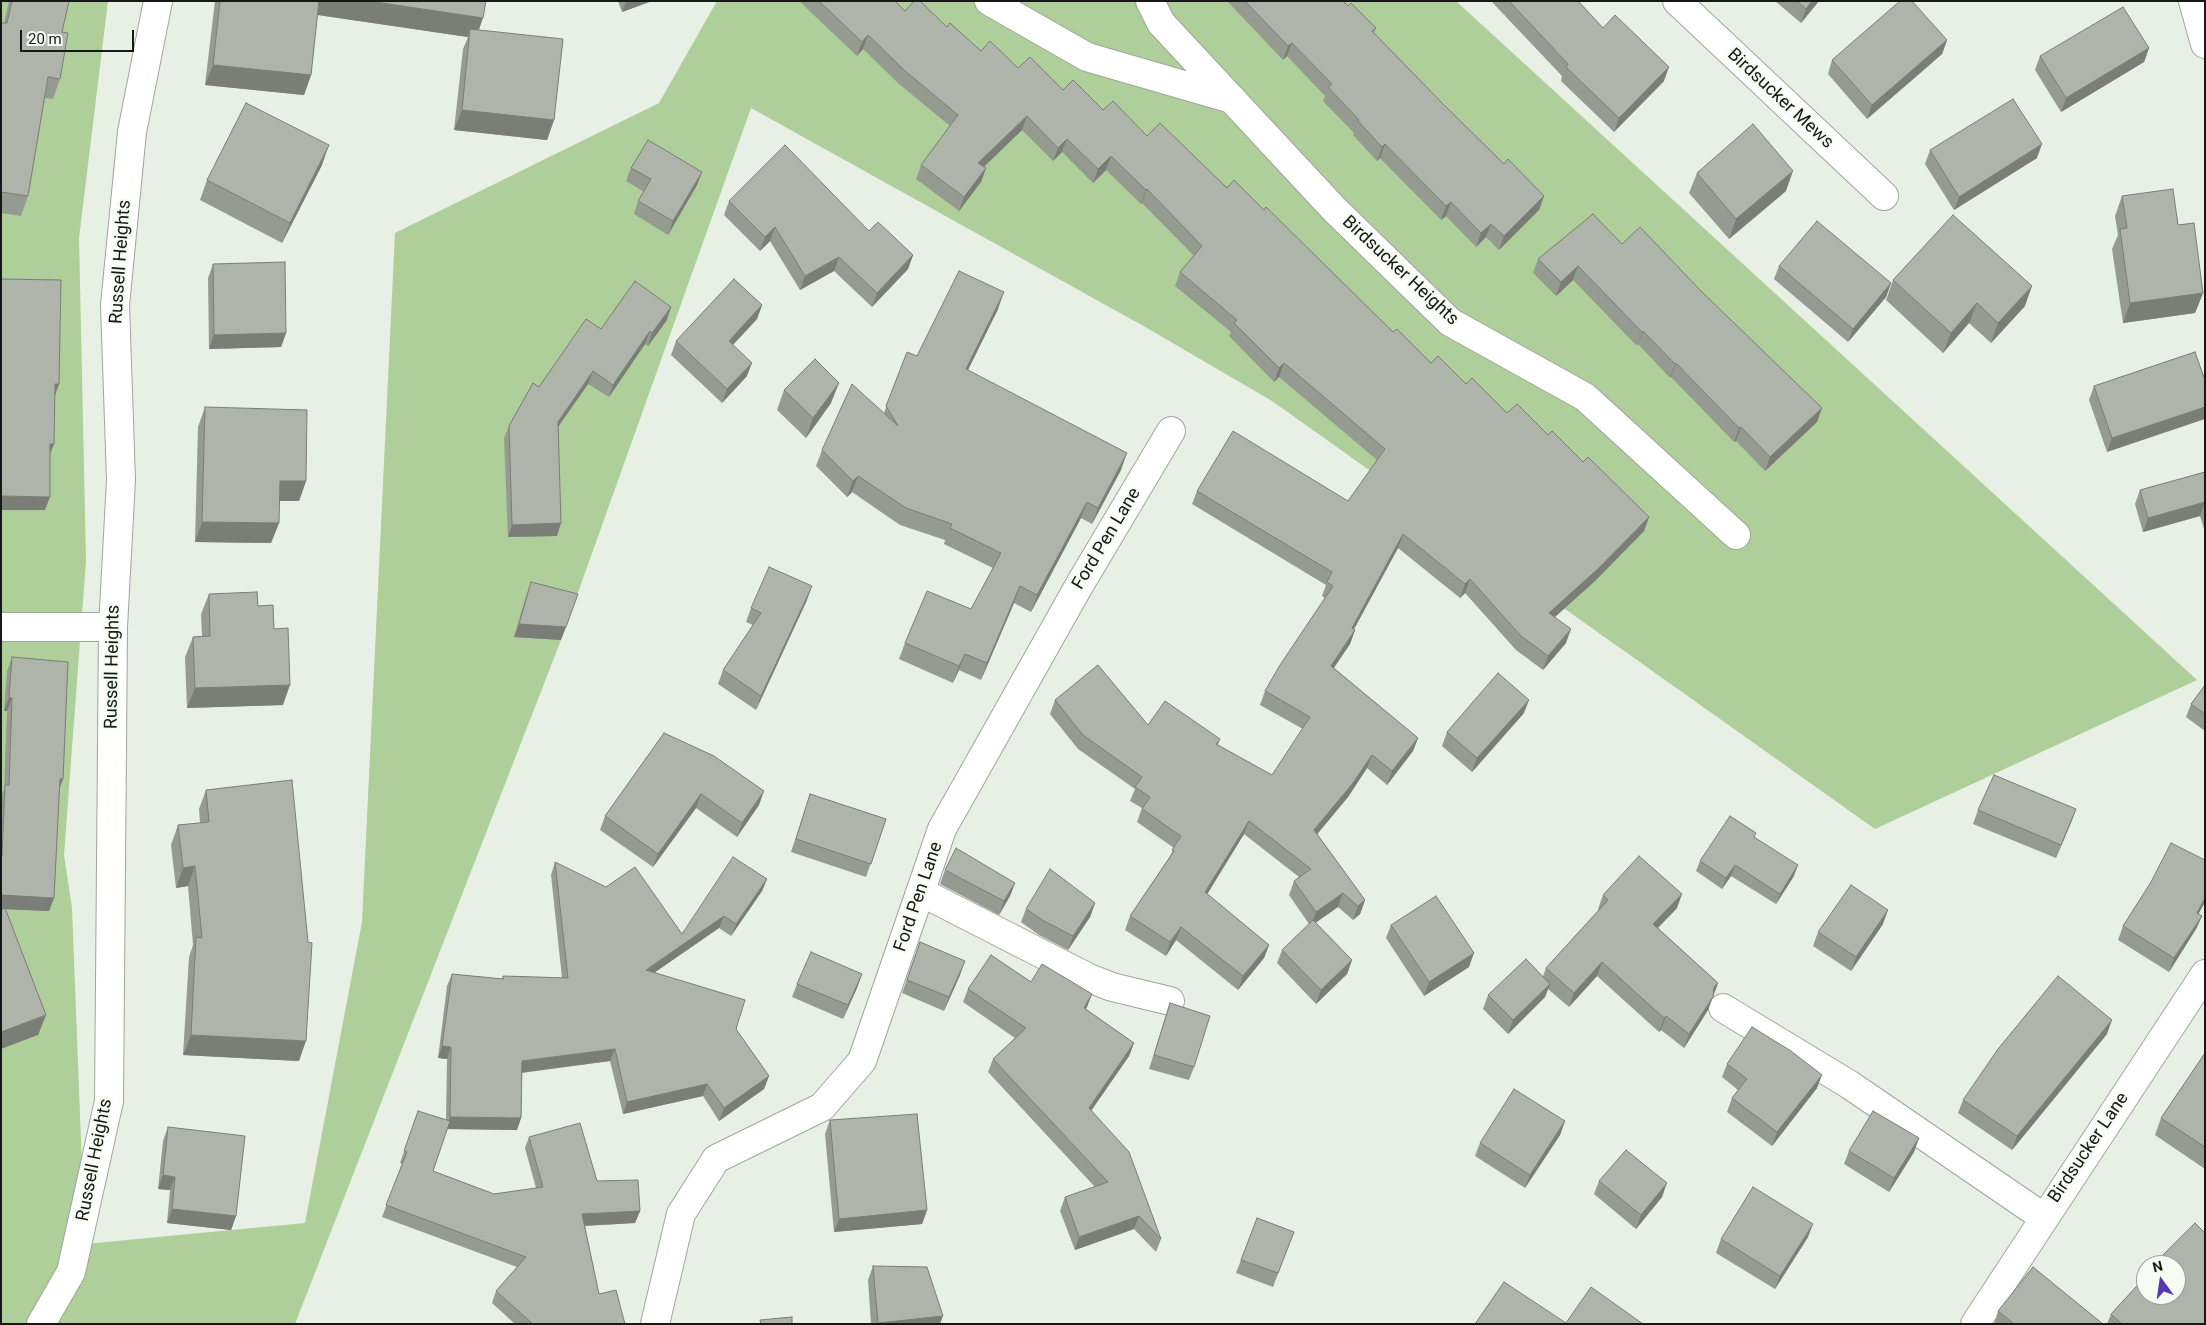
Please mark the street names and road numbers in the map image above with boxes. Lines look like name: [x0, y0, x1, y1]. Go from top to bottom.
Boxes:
street label: Birdsucker Mews: [1722, 44, 1838, 154]
street label: Russell Heights: [106, 199, 136, 325]
street label: Birdsucker Heights: [1337, 211, 1463, 331]
street label: Ford Pen Lane: [1068, 484, 1146, 594]
street label: Russell Heights: [101, 605, 125, 729]
street label: Ford Pen Lane: [890, 839, 948, 955]
street label: Birdsucker Lane: [2044, 1089, 2134, 1207]
street label: Russell Heights: [73, 1097, 117, 1223]

